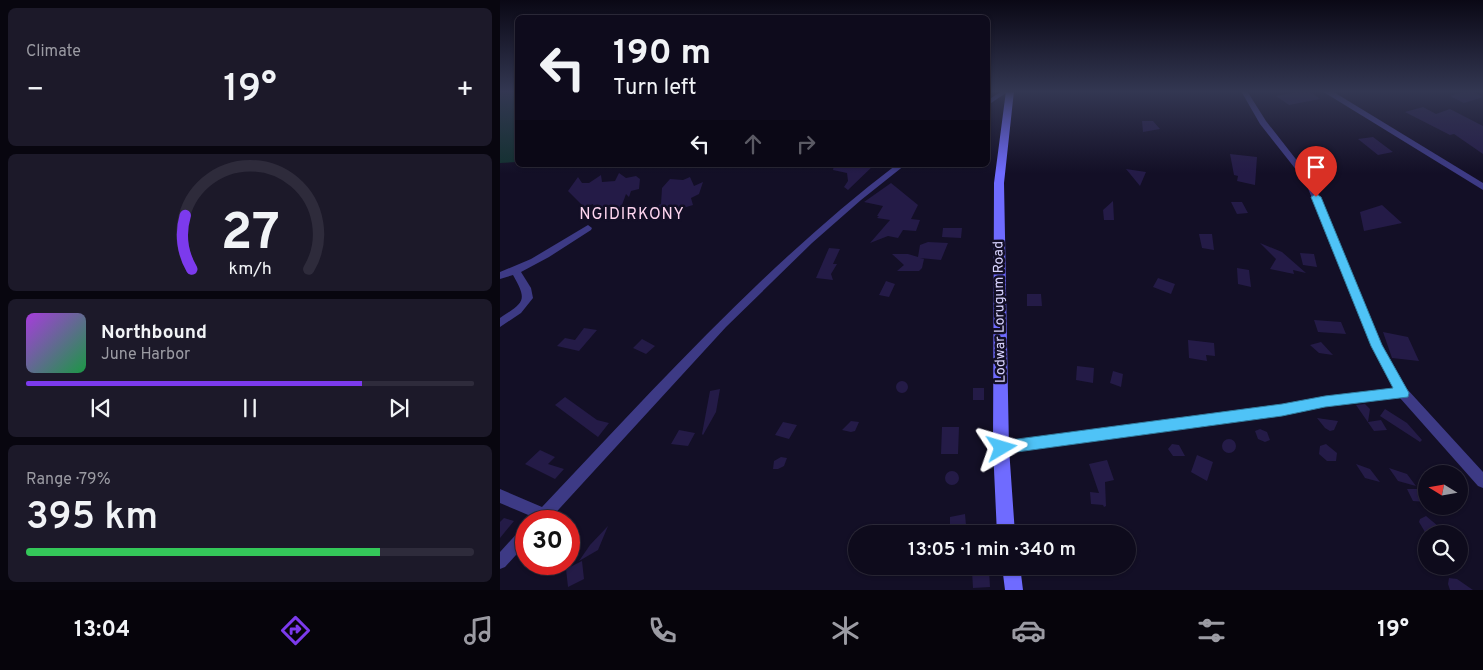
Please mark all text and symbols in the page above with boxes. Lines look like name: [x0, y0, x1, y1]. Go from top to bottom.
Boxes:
text: 190 m: [613, 32, 711, 76]
icon: left: [530, 35, 595, 100]
text: Climate: [26, 42, 81, 62]
text: 19°: [223, 66, 277, 115]
text: −: [26, 73, 44, 109]
text: +: [456, 73, 474, 109]
text: Turn left: [613, 75, 696, 102]
icon: left: [686, 130, 714, 158]
icon: ahead: [739, 130, 767, 158]
icon: right: [792, 130, 820, 158]
pin: [1295, 146, 1337, 197]
icon: arrive: [1302, 153, 1330, 181]
text: 27: [220, 202, 280, 268]
district label: NGIDIRKONY: [579, 205, 685, 225]
street label: Lodwar Lorugum Road: [990, 241, 1010, 383]
text: km/h: [228, 258, 272, 281]
text: Northbound: [101, 321, 207, 345]
text: June Harbor: [101, 345, 190, 365]
icon: previous: [87, 394, 115, 422]
icon: pause: [236, 394, 264, 422]
icon: next: [385, 394, 413, 422]
position arrow: [975, 421, 1027, 473]
north arrow: [1418, 465, 1468, 515]
map controls: [1418, 465, 1468, 575]
text: Range · 79%: [26, 470, 111, 490]
text: 395 km: [26, 494, 158, 543]
speed limit sign: 30: [515, 510, 580, 575]
button: search: [1418, 525, 1468, 575]
text: 13:05 · 1 min · 340 m: [908, 538, 1076, 562]
icon: directions: [278, 613, 313, 648]
icon: music: [461, 613, 496, 648]
icon: phone: [645, 613, 680, 648]
icon: climate: [828, 613, 863, 648]
icon: car: [1011, 613, 1046, 648]
icon: filters: [1194, 613, 1229, 648]
text: 13:04: [74, 617, 130, 644]
text: 19°: [1377, 617, 1409, 644]

